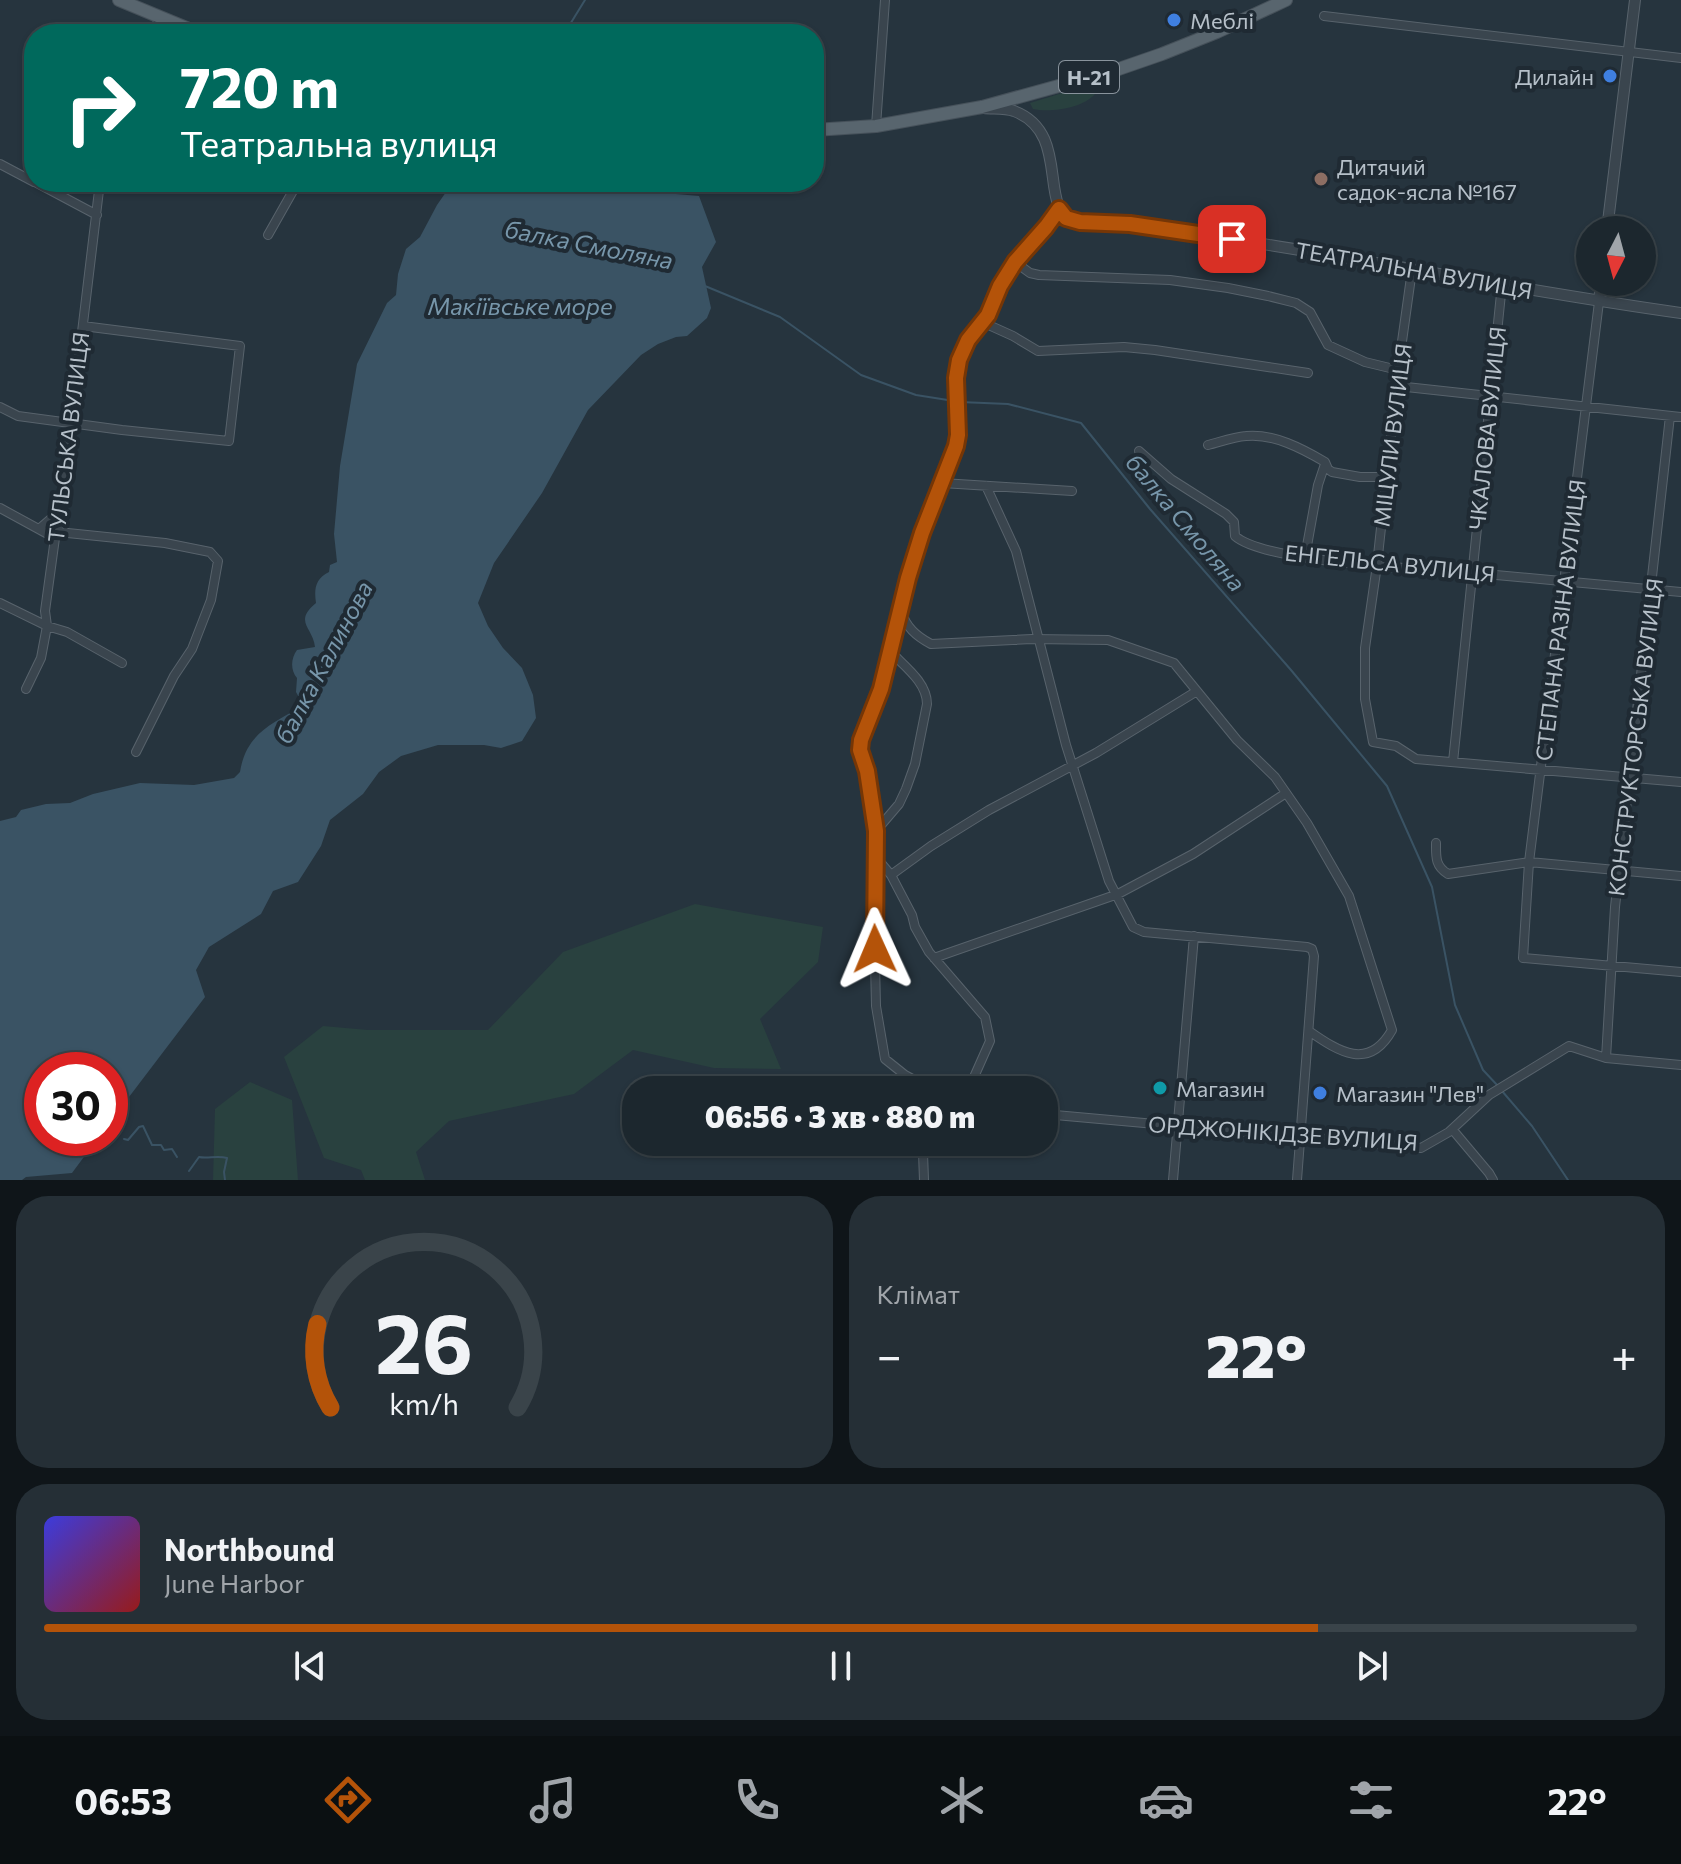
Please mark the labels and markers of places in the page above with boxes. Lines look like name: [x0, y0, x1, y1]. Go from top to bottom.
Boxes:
place label: Меблі: [1190, 7, 1254, 34]
marker: Меблі: [1165, 11, 1183, 29]
place label: Дилайн: [1515, 63, 1594, 90]
marker: Дилайн: [1601, 67, 1619, 85]
place label: Дитячий садок-ясла №167: [1337, 153, 1517, 205]
marker: Дитячий садок-ясла №167: [1312, 170, 1330, 188]
pin: [1198, 205, 1266, 273]
place label: Магазин: [1176, 1075, 1265, 1102]
marker: Магазин: [1151, 1079, 1169, 1097]
place label: Магазин "Лев": [1336, 1080, 1484, 1107]
marker: Магазин "Лев": [1311, 1084, 1329, 1102]

